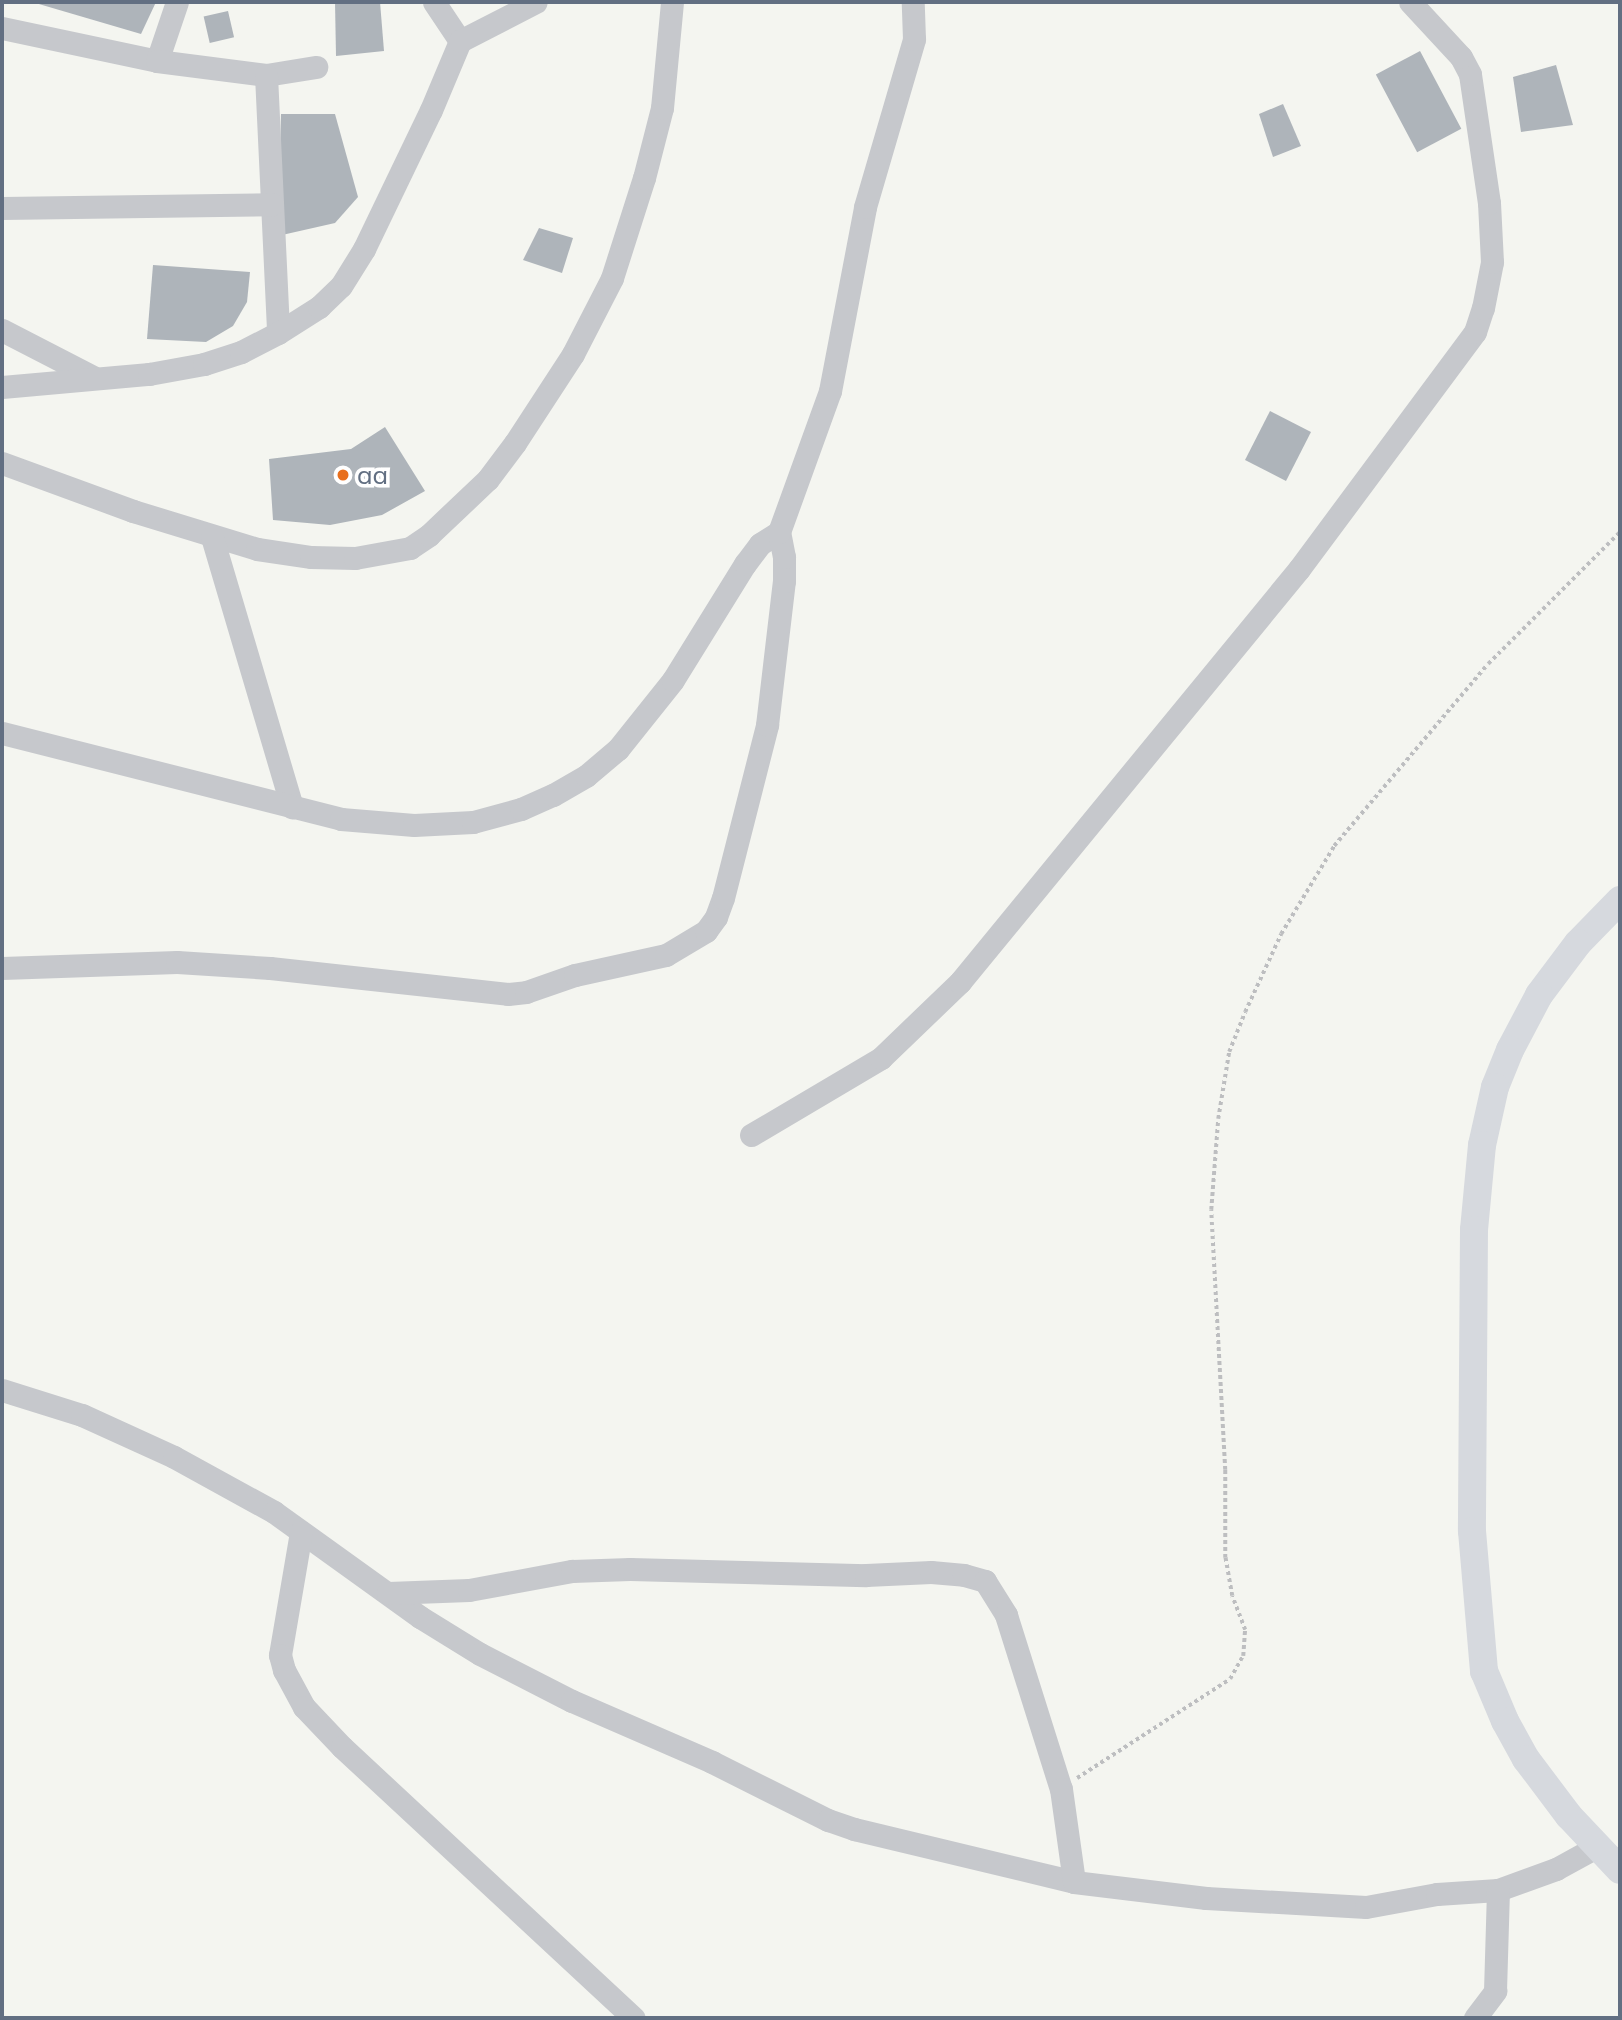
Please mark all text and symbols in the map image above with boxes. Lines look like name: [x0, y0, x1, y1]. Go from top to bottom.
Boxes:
place label: aa: [357, 459, 388, 491]
marker: aa: [335, 467, 351, 483]

